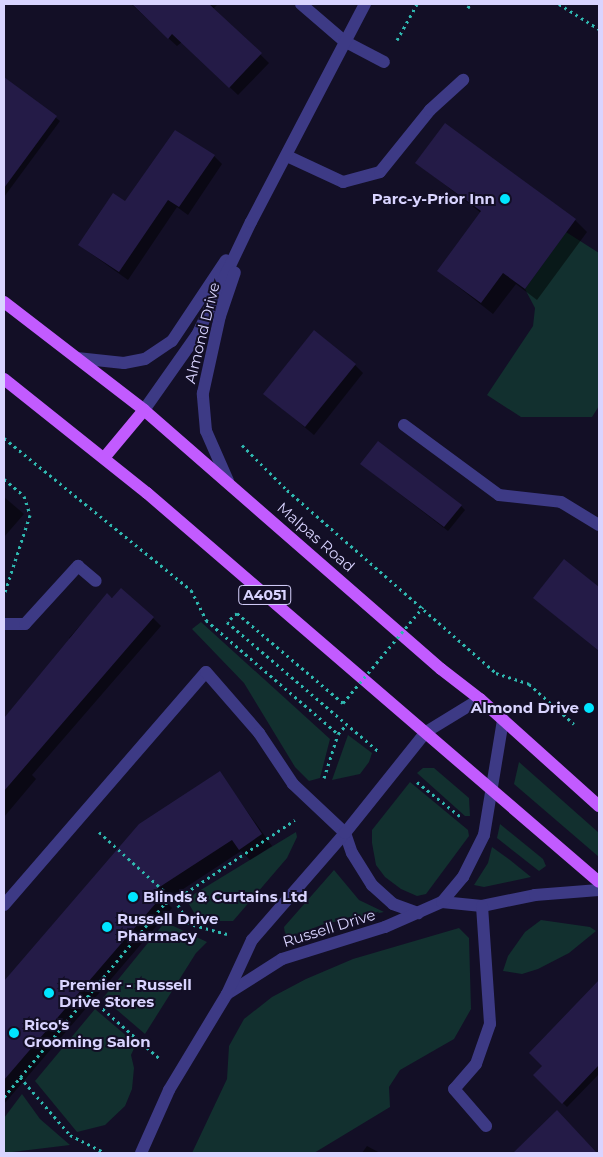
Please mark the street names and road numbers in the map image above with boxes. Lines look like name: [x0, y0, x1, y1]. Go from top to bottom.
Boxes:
street label: Almond Drive: [181, 281, 223, 385]
street label: Malpas Road: [274, 499, 358, 575]
road number: A4051: [238, 584, 292, 606]
street label: Russell Drive: [281, 905, 377, 951]

